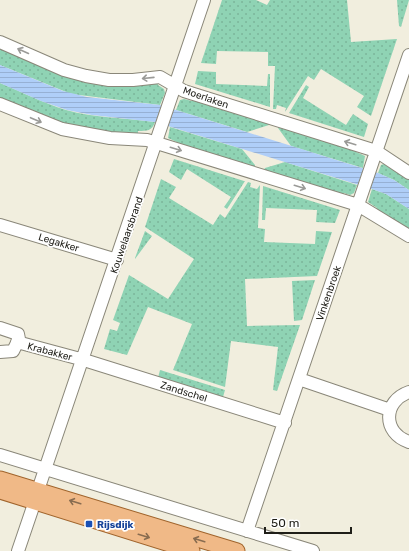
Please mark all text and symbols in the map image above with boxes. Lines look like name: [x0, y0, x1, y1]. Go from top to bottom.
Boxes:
one-way arrow: [17, 47, 29, 54]
one-way arrow: [142, 75, 155, 82]
street label: Moerlaken: [181, 85, 230, 111]
one-way arrow: [29, 117, 41, 124]
one-way arrow: [344, 139, 357, 146]
one-way arrow: [169, 146, 182, 153]
one-way arrow: [293, 184, 306, 191]
street label: Kouwelaarsbrand: [108, 195, 146, 275]
street label: Legakker: [37, 231, 81, 255]
street label: Vinkenbroek: [314, 263, 344, 323]
street label: Krabakker: [26, 340, 74, 364]
street label: Zandschel: [159, 379, 209, 405]
one-way arrow: [69, 498, 82, 505]
scale bar: [265, 509, 351, 535]
text: 50 m: [271, 516, 299, 530]
marker: Rijsdijk: [84, 519, 94, 529]
place label: Rijsdijk: [97, 519, 134, 531]
one-way arrow: [137, 533, 150, 540]
one-way arrow: [193, 536, 206, 543]

